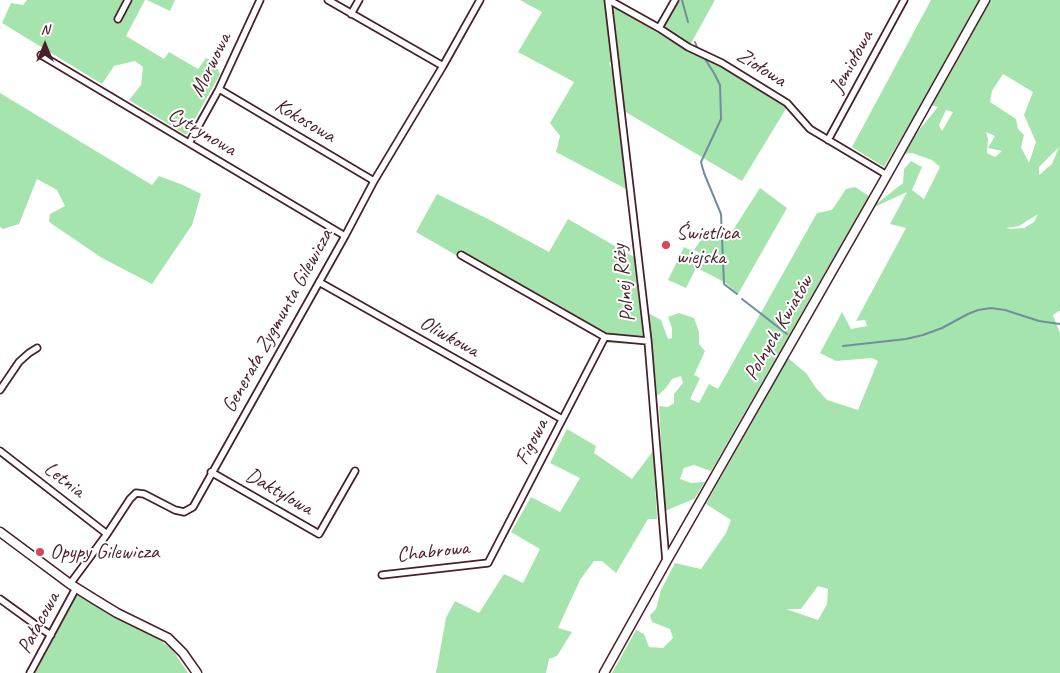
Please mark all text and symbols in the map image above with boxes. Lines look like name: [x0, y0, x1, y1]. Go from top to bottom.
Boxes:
north arrow: [20, 20, 70, 70]
text: N: [41, 21, 49, 38]
street label: Jemiołowa: [825, 26, 879, 98]
street label: Morwowa: [185, 29, 237, 101]
street label: Ziołowa: [732, 43, 790, 93]
street label: Kokosowa: [270, 93, 340, 149]
street label: Cytrynowa: [163, 102, 241, 162]
place label: Świetlica wiejska: [676, 220, 739, 270]
street label: Generała Zygmunta Gilewicza: [217, 225, 339, 417]
marker: Świetlica wiejska: [660, 239, 672, 251]
street label: Polnej Róży: [607, 243, 641, 323]
street label: Polnych Kwiatów: [739, 271, 819, 385]
street label: Oliwkowa: [415, 311, 483, 363]
street label: Figowa: [510, 415, 554, 469]
street label: Letnia: [39, 456, 89, 504]
street label: Daktylowa: [241, 463, 317, 521]
street label: Chabrowa: [396, 536, 470, 568]
place label: Opypy Gilewicza: [50, 539, 159, 565]
marker: Opypy Gilewicza: [34, 546, 46, 558]
street label: Pałacowa: [12, 588, 66, 658]

